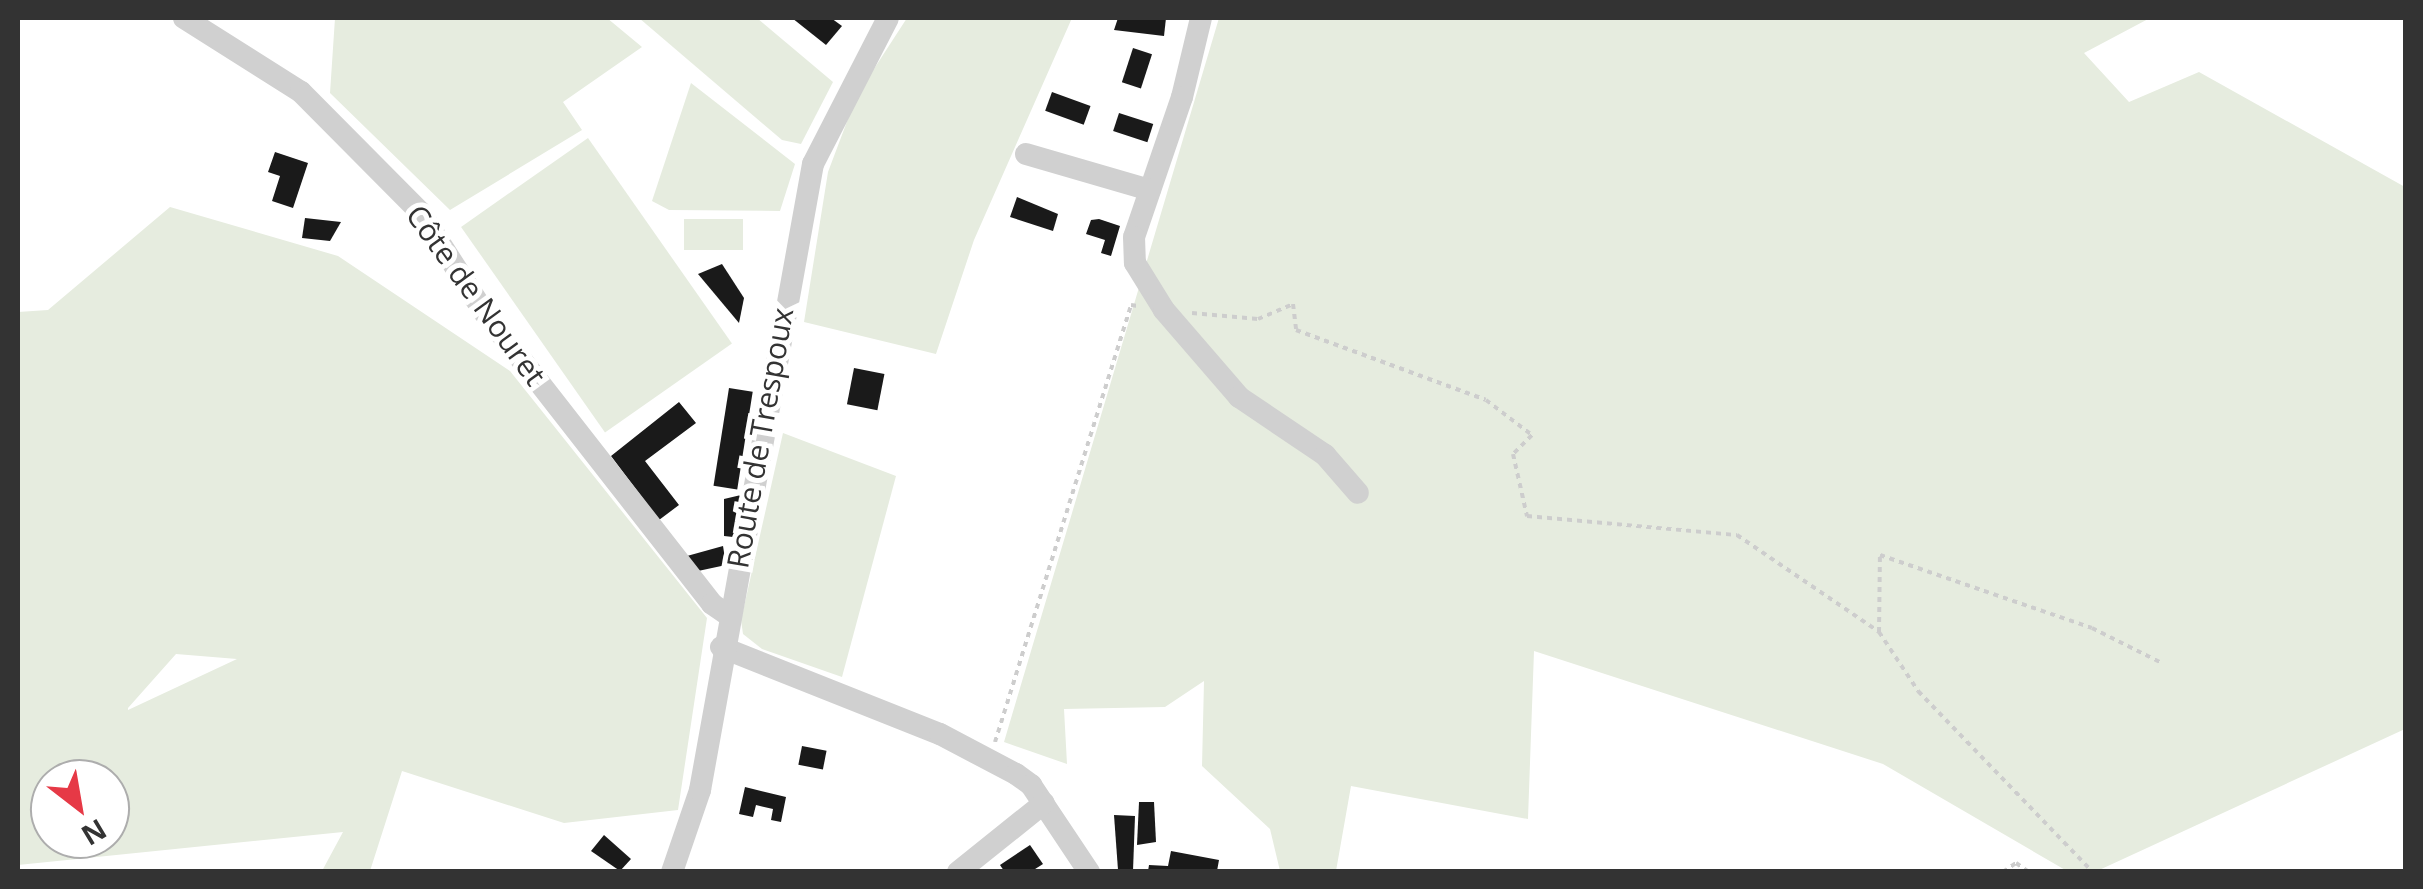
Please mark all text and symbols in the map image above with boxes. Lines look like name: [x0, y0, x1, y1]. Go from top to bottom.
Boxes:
street label: Côte de Nouret: [399, 198, 553, 392]
street label: Route de Trespoux: [719, 305, 801, 571]
north arrow: [30, 759, 130, 859]
text: N: [75, 811, 114, 855]

